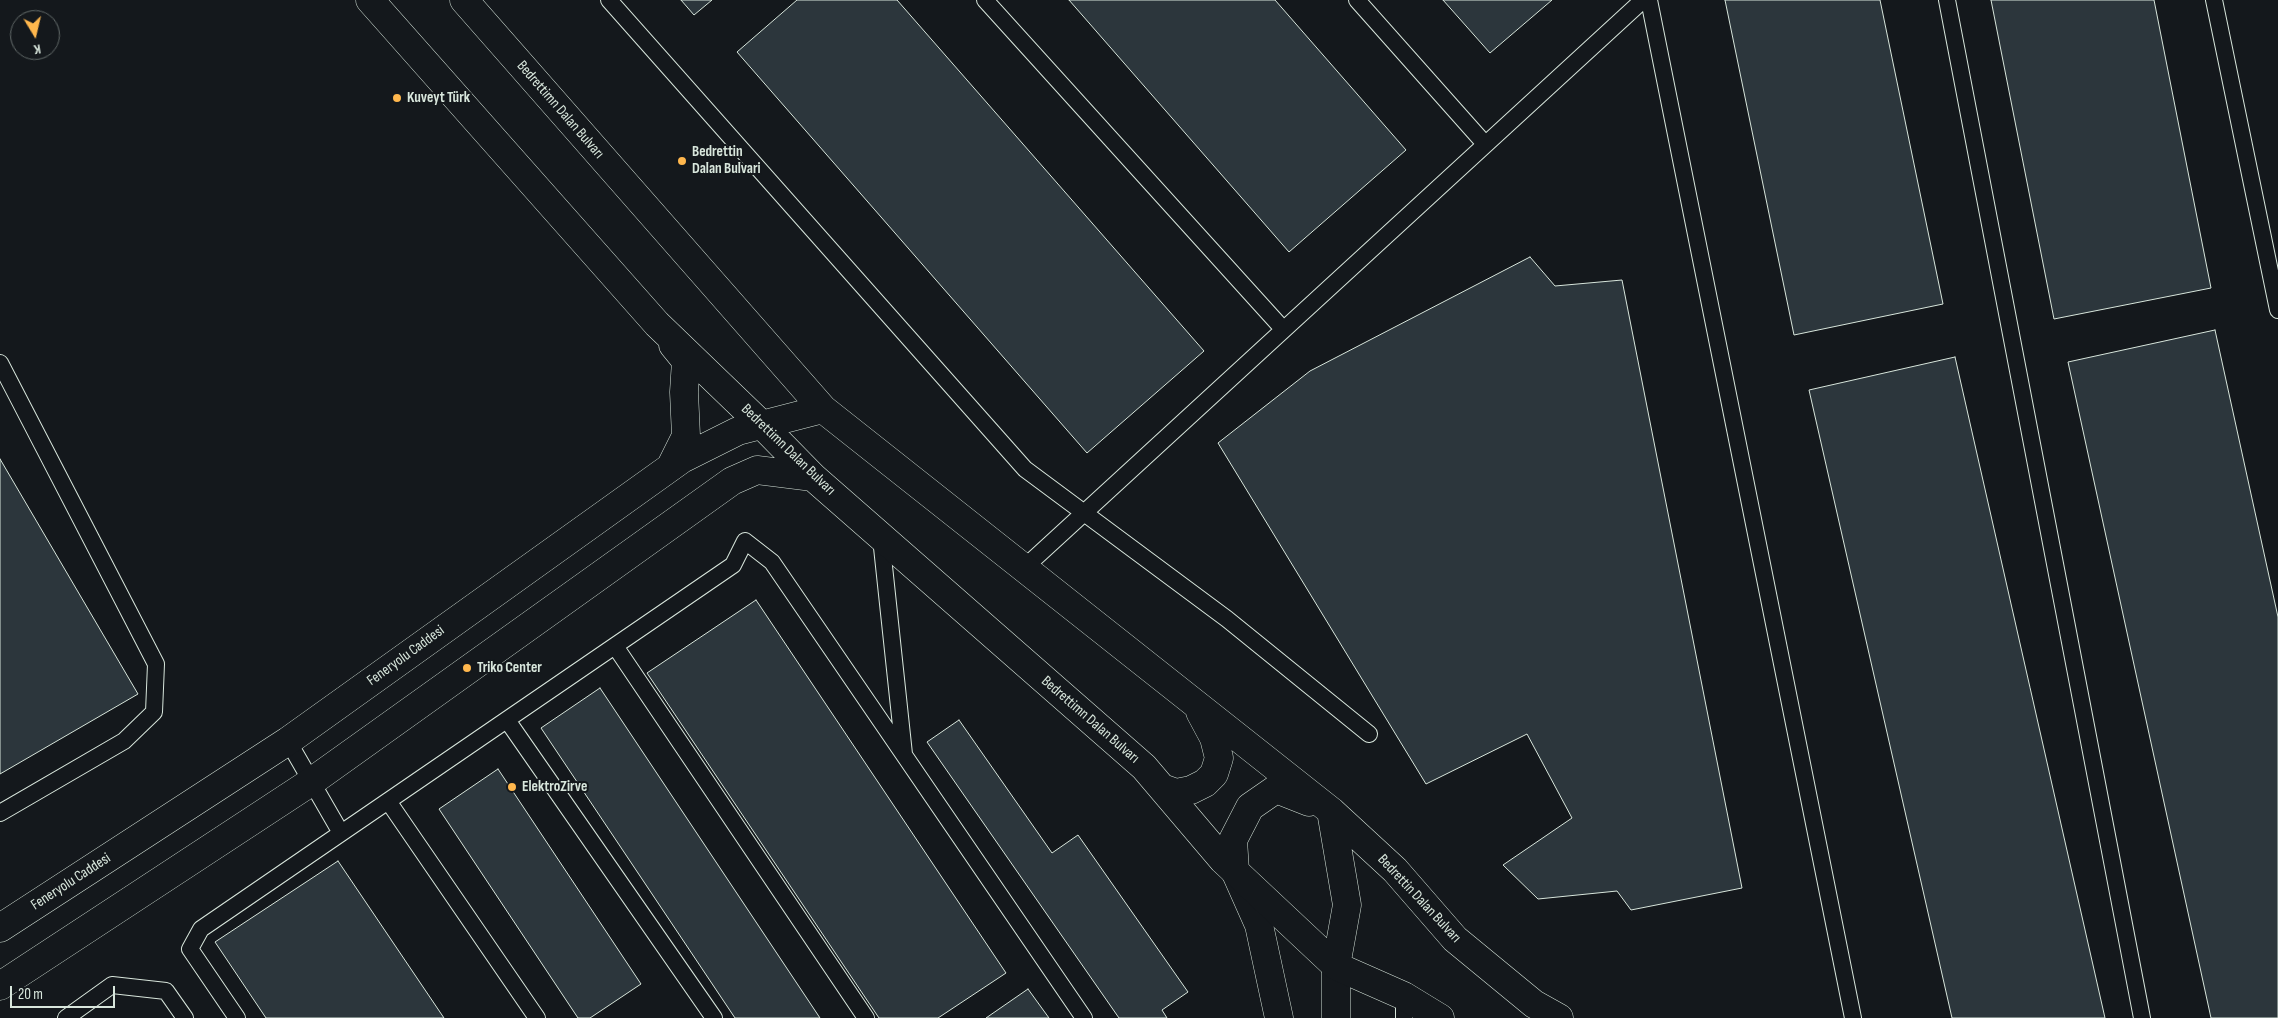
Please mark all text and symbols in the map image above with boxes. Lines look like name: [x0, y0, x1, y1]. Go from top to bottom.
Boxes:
north arrow: [10, 10, 60, 60]
text: K: [33, 40, 42, 58]
street label: Bedrettimn Dalan Bulvarı: [513, 57, 607, 163]
place label: Kuveyt Türk: [407, 89, 470, 107]
marker: Kuveyt Türk: [391, 92, 403, 104]
place label: Bedrettin Dalan Bulvari: [692, 143, 761, 178]
marker: Bedrettin Dalan Bulvari: [676, 155, 688, 167]
street label: Bedrettimn Dalan Bulvarı: [737, 400, 839, 500]
street label: Feneryolu Caddesi: [364, 622, 448, 690]
place label: Triko Center: [477, 659, 542, 677]
marker: Triko Center: [461, 662, 473, 674]
street label: Bedrettimn Dalan Bulvarı: [1037, 673, 1143, 767]
place label: ElektroZirve: [522, 778, 587, 796]
marker: ElektroZirve: [506, 781, 518, 793]
street label: Feneryolu Caddesi: [28, 850, 114, 914]
street label: Bedrettin Dalan Bulvarı: [1373, 851, 1465, 947]
scale bar: [12, 976, 118, 1008]
text: 20 m: [18, 985, 43, 1004]

